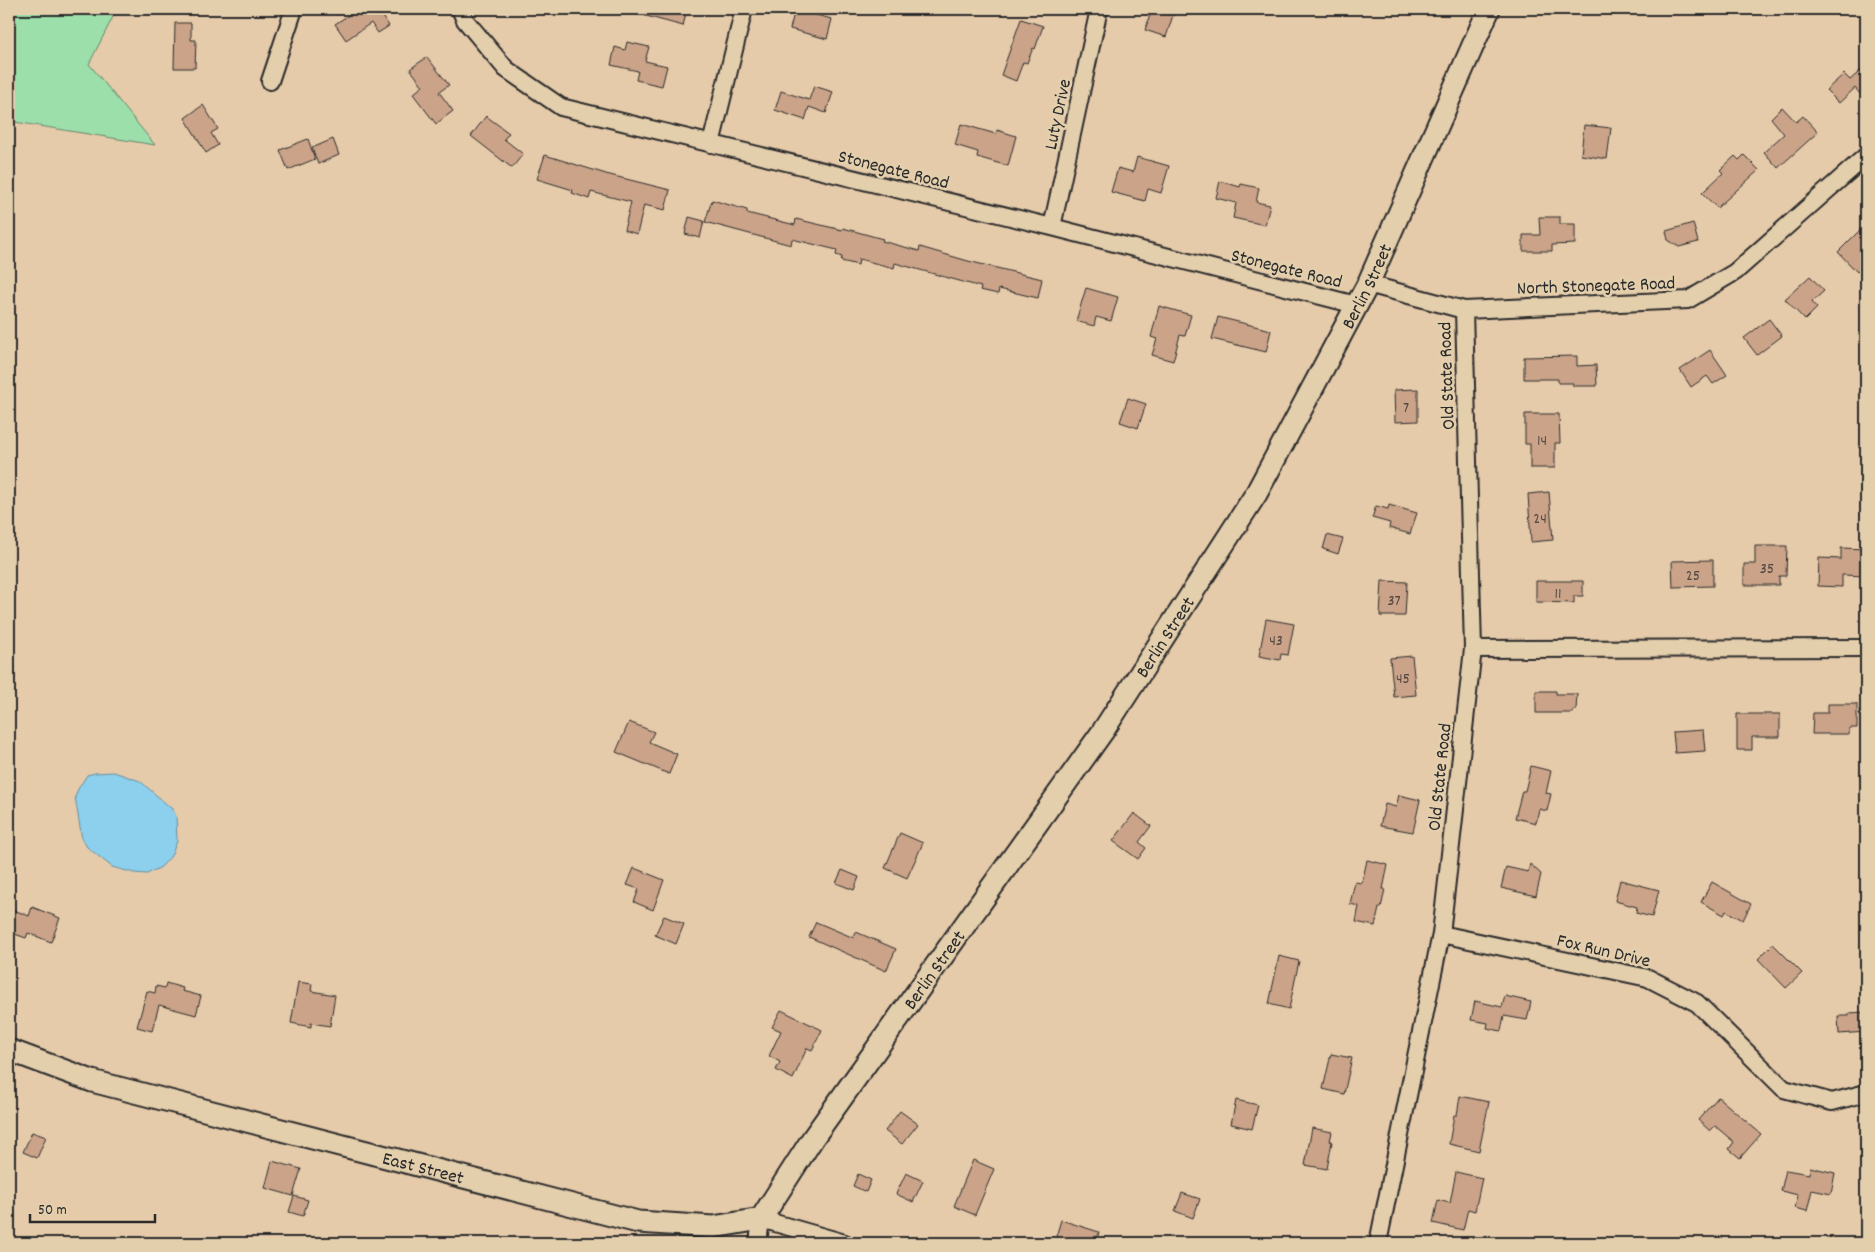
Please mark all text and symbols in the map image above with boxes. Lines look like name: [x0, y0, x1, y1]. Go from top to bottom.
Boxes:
street label: Luty Drive: [1039, 77, 1080, 153]
street label: Stonegate Road: [835, 145, 951, 198]
street label: Berlin Street: [1336, 240, 1401, 335]
street label: Stonegate Road: [1228, 244, 1344, 297]
street label: North Stonegate Road: [1516, 271, 1676, 304]
street label: Old State Road: [1433, 321, 1464, 430]
house number: 7: [1403, 397, 1409, 420]
house number: 14: [1537, 430, 1547, 453]
house number: 24: [1533, 508, 1547, 531]
house number: 35: [1760, 558, 1774, 581]
house number: 25: [1686, 565, 1700, 588]
house number: 11: [1554, 583, 1562, 606]
house number: 37: [1387, 590, 1401, 613]
street label: Berlin Street: [1131, 592, 1203, 684]
house number: 43: [1269, 630, 1283, 653]
house number: 45: [1396, 668, 1410, 691]
street label: Old State Road: [1422, 722, 1461, 833]
street label: Berlin Street: [899, 926, 974, 1016]
street label: Fox Run Drive: [1554, 929, 1653, 976]
street label: East Street: [379, 1147, 466, 1193]
scale bar: [30, 1192, 155, 1224]
text: 50 m: [38, 1200, 67, 1222]

